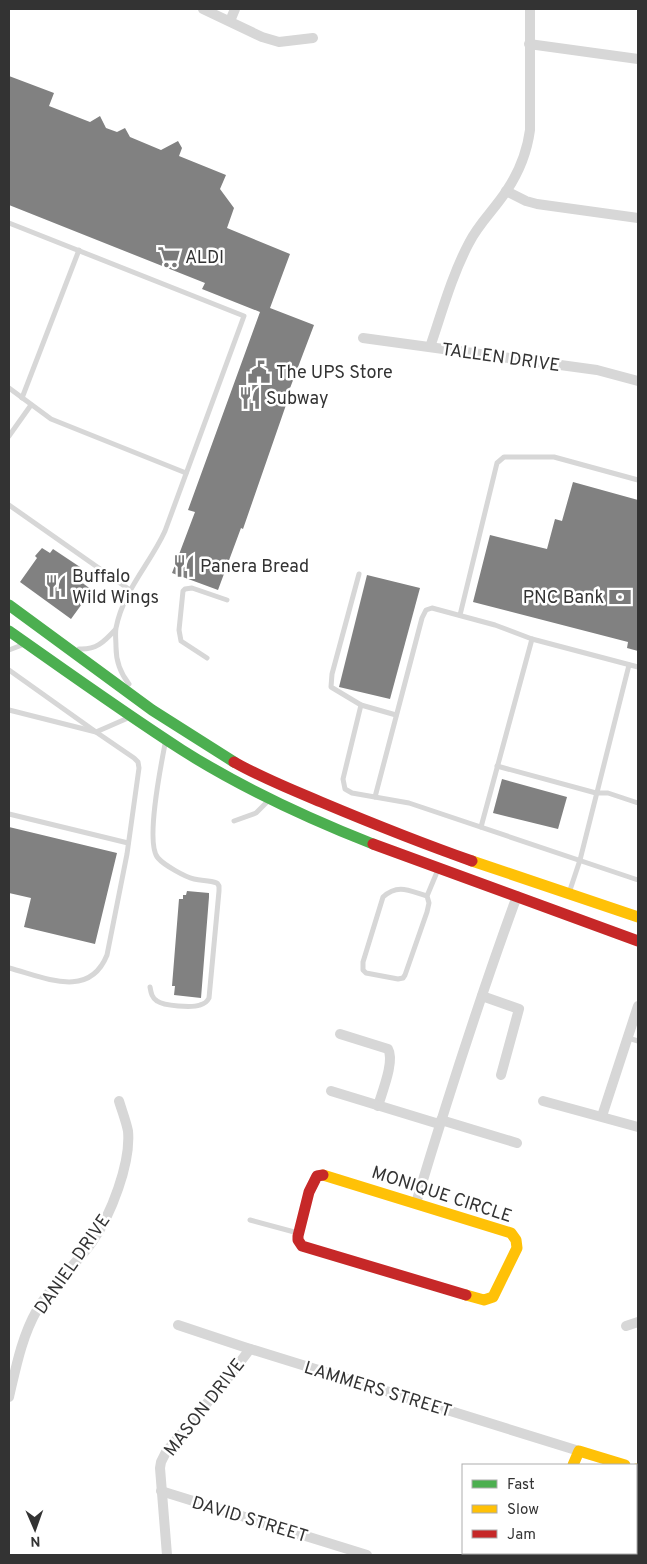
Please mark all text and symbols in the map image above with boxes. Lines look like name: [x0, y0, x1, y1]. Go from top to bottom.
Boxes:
supermarket icon: ALDI: [156, 244, 182, 270]
place label: ALDI: [185, 247, 224, 270]
street label: TALLEN DRIVE: [440, 339, 562, 378]
public building icon: The UPS Store: [246, 359, 272, 385]
place label: The UPS Store: [276, 362, 393, 385]
restaurant icon: Subway: [237, 385, 263, 411]
place label: Subway: [266, 388, 329, 411]
restaurant icon: Panera Bread: [171, 553, 197, 579]
place label: Panera Bread: [200, 556, 309, 579]
place label: Buffalo Wild Wings: [72, 566, 159, 610]
restaurant icon: Buffalo Wild Wings: [43, 573, 69, 599]
bank icon: PNC Bank: [607, 584, 633, 610]
place label: PNC Bank: [523, 587, 604, 610]
street label: MONIQUE CIRCLE: [368, 1162, 515, 1229]
street label: DANIEL DRIVE: [30, 1210, 116, 1319]
street label: MASON DRIVE: [160, 1354, 251, 1462]
street label: LAMMERS STREET: [301, 1357, 454, 1424]
legend: [462, 1464, 637, 1554]
text: Fast: [507, 1476, 535, 1495]
street label: DAVID STREET: [189, 1492, 310, 1549]
text: Slow: [507, 1501, 539, 1520]
north arrow: [10, 1504, 60, 1554]
text: Jam: [507, 1526, 536, 1545]
text: N: [30, 1532, 41, 1549]

